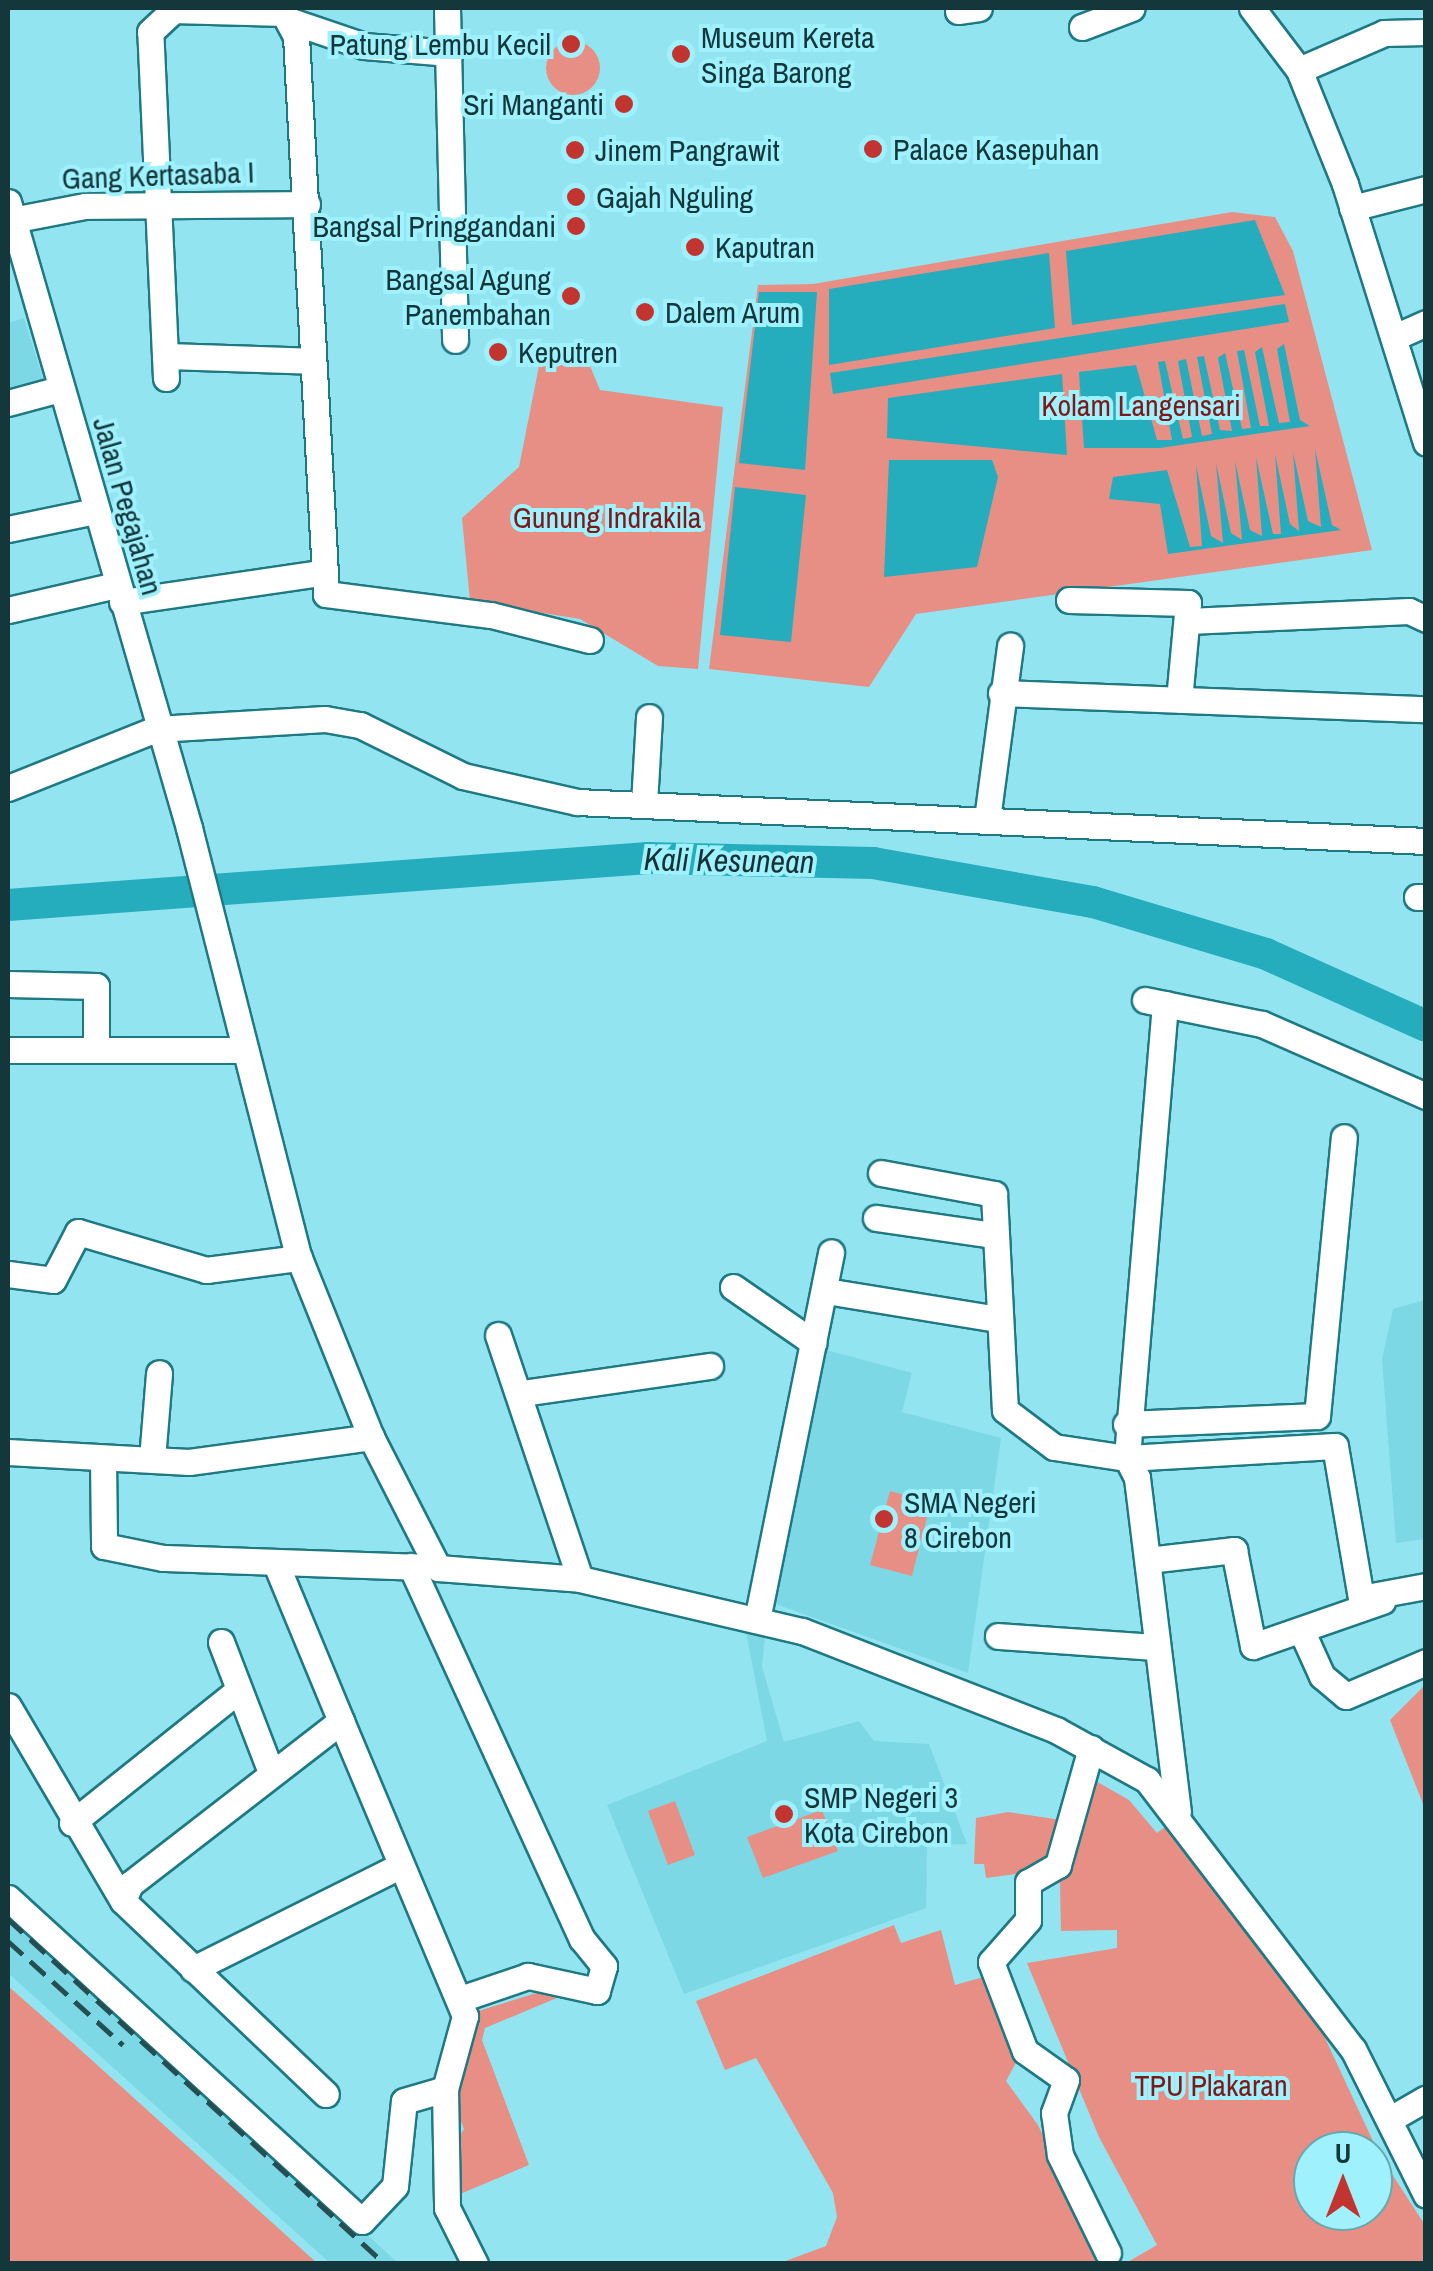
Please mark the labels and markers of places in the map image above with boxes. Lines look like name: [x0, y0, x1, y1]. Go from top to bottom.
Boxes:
place label: Museum Kereta Singa Barong: [701, 19, 875, 90]
place label: Patung Lembu Kecil: [329, 26, 551, 62]
marker: Patung Lembu Kecil: [560, 33, 582, 55]
marker: Museum Kereta Singa Barong: [670, 43, 692, 65]
place label: Sri Manganti: [463, 86, 604, 122]
marker: Sri Manganti: [613, 93, 635, 115]
place label: Palace Kasepuhan: [893, 131, 1100, 167]
place label: Jinem Pangrawit: [595, 132, 780, 168]
marker: Palace Kasepuhan: [862, 138, 884, 160]
marker: Jinem Pangrawit: [564, 139, 586, 161]
place label: Gajah Nguling: [596, 179, 753, 215]
marker: Gajah Nguling: [565, 186, 587, 208]
place label: Bangsal Pringgandani: [313, 208, 556, 244]
marker: Bangsal Pringgandani: [565, 215, 587, 237]
place label: Kaputran: [715, 229, 815, 265]
marker: Kaputran: [684, 236, 706, 258]
place label: Bangsal Agung Panembahan: [384, 261, 551, 332]
marker: Bangsal Agung Panembahan: [560, 285, 582, 307]
place label: Dalem Arum: [665, 294, 802, 330]
marker: Dalem Arum: [634, 301, 656, 323]
place label: Keputren: [518, 334, 618, 370]
marker: Keputren: [487, 341, 509, 363]
place label: SMA Negeri 8 Cirebon: [904, 1484, 1038, 1554]
marker: SMA Negeri 8 Cirebon: [873, 1508, 895, 1530]
place label: SMP Negeri 3 Kota Cirebon: [804, 1779, 958, 1850]
marker: SMP Negeri 3 Kota Cirebon: [773, 1803, 795, 1825]

